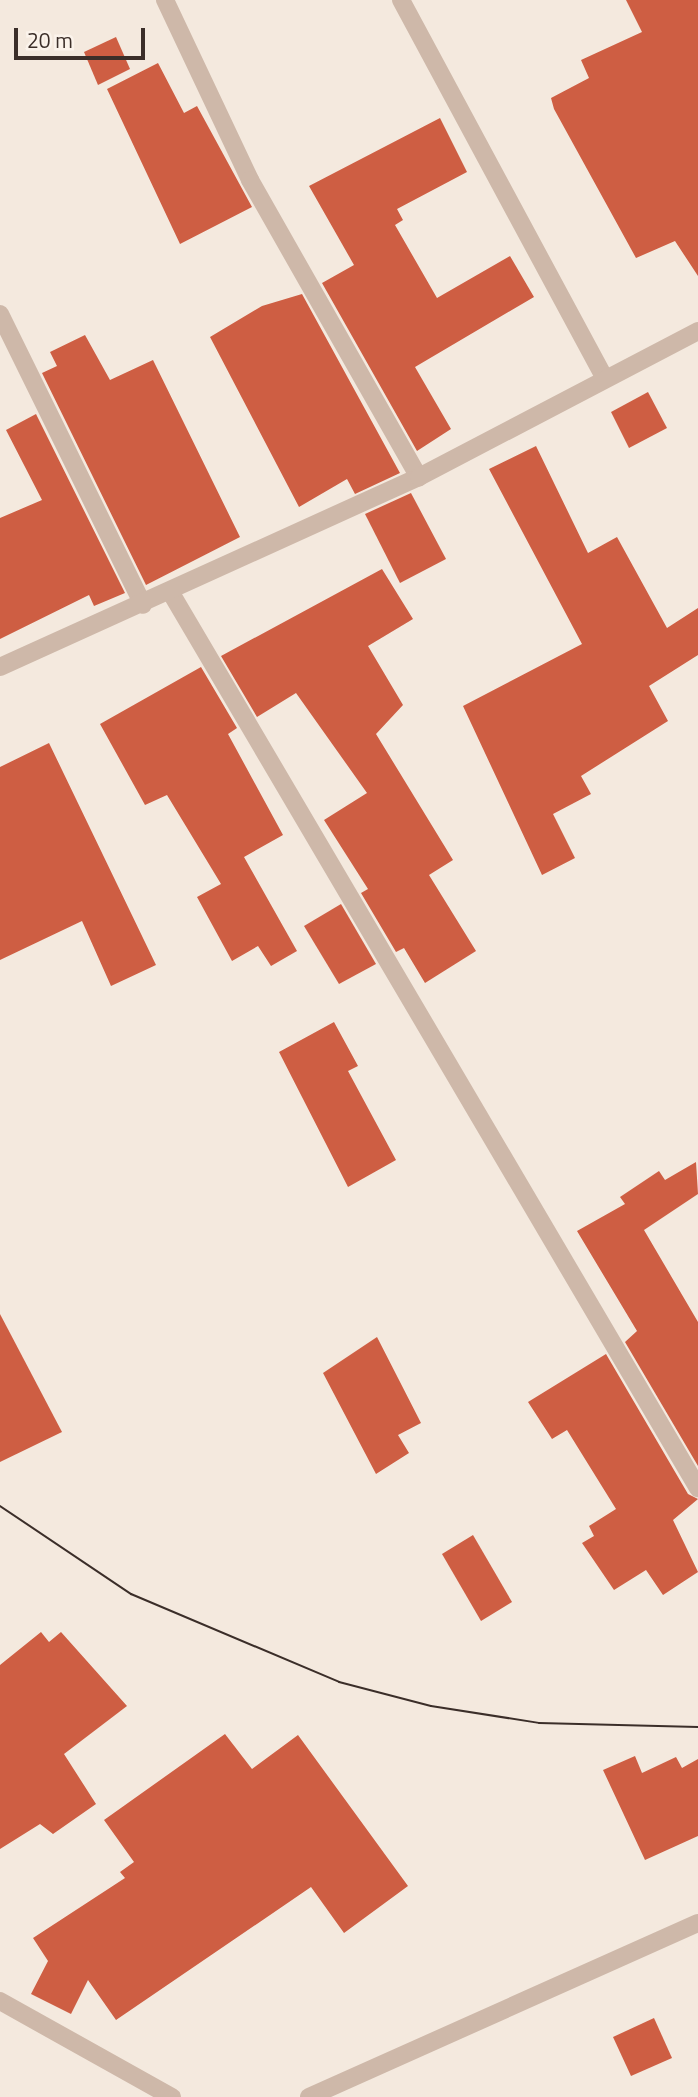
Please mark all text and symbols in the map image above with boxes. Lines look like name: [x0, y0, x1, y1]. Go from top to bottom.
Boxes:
scale bar: [18, 14, 149, 58]
text: 20 m: [27, 24, 73, 56]

